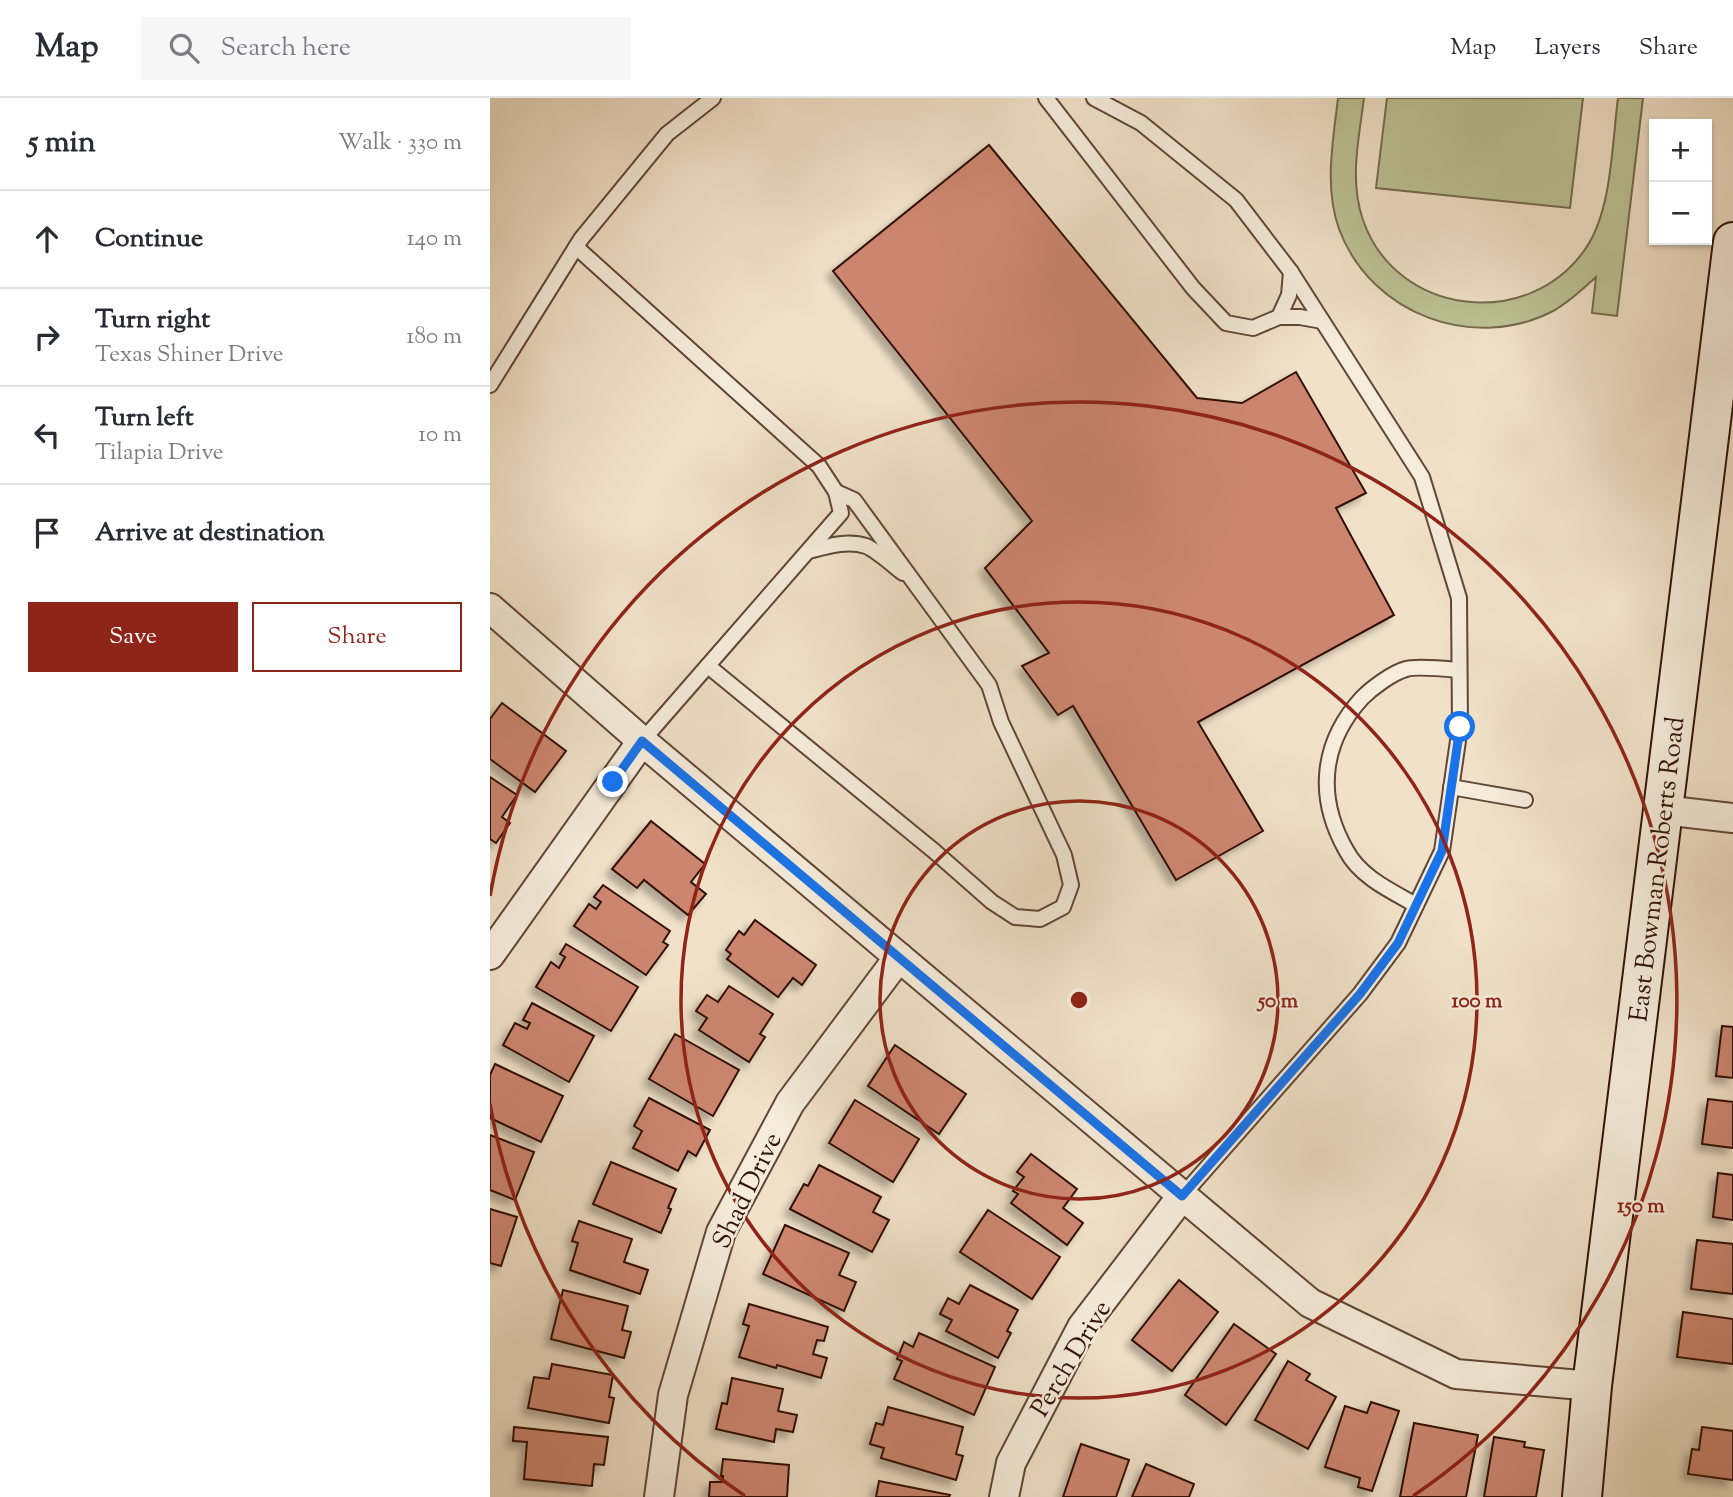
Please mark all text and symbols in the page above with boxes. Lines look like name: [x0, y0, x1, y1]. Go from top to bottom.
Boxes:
search box: [141, 17, 631, 80]
text: Map: [35, 24, 99, 72]
icon: search: [165, 29, 203, 67]
text: Search here: [221, 30, 351, 67]
text: Map: [1450, 31, 1496, 65]
text: Layers: [1534, 31, 1601, 65]
text: Share: [1639, 31, 1698, 65]
map controls: [1649, 119, 1712, 245]
button: +: [1649, 119, 1712, 182]
text: 5 min: [28, 122, 96, 165]
text: Walk · 330 m: [338, 127, 462, 160]
button: −: [1649, 182, 1712, 245]
icon: ahead: [28, 220, 66, 258]
text: Continue: [95, 221, 203, 258]
text: 140 m: [407, 223, 462, 256]
text: Turn right: [95, 302, 210, 339]
icon: right: [28, 318, 66, 356]
text: 180 m: [407, 321, 462, 354]
text: Texas Shiner Drive: [95, 339, 283, 372]
text: Turn left: [95, 400, 194, 437]
icon: left: [28, 416, 66, 454]
text: 10 m: [418, 419, 462, 452]
text: Tilapia Drive: [95, 437, 224, 470]
icon: arrive: [28, 514, 66, 552]
text: Arrive at destination: [95, 515, 325, 552]
button: Save: [28, 602, 238, 672]
button: Share: [252, 602, 462, 672]
route start: [1444, 711, 1475, 742]
street label: East Bowman Roberts Road: [1621, 714, 1696, 1024]
route end: [597, 766, 628, 797]
text: 50 m: [1256, 987, 1299, 1017]
text: 100 m: [1452, 987, 1503, 1017]
centre of rings: [1067, 988, 1091, 1012]
street label: Shad Drive: [704, 1127, 792, 1255]
text: 150 m: [1617, 1192, 1665, 1222]
street label: Perch Drive: [1023, 1294, 1122, 1425]

